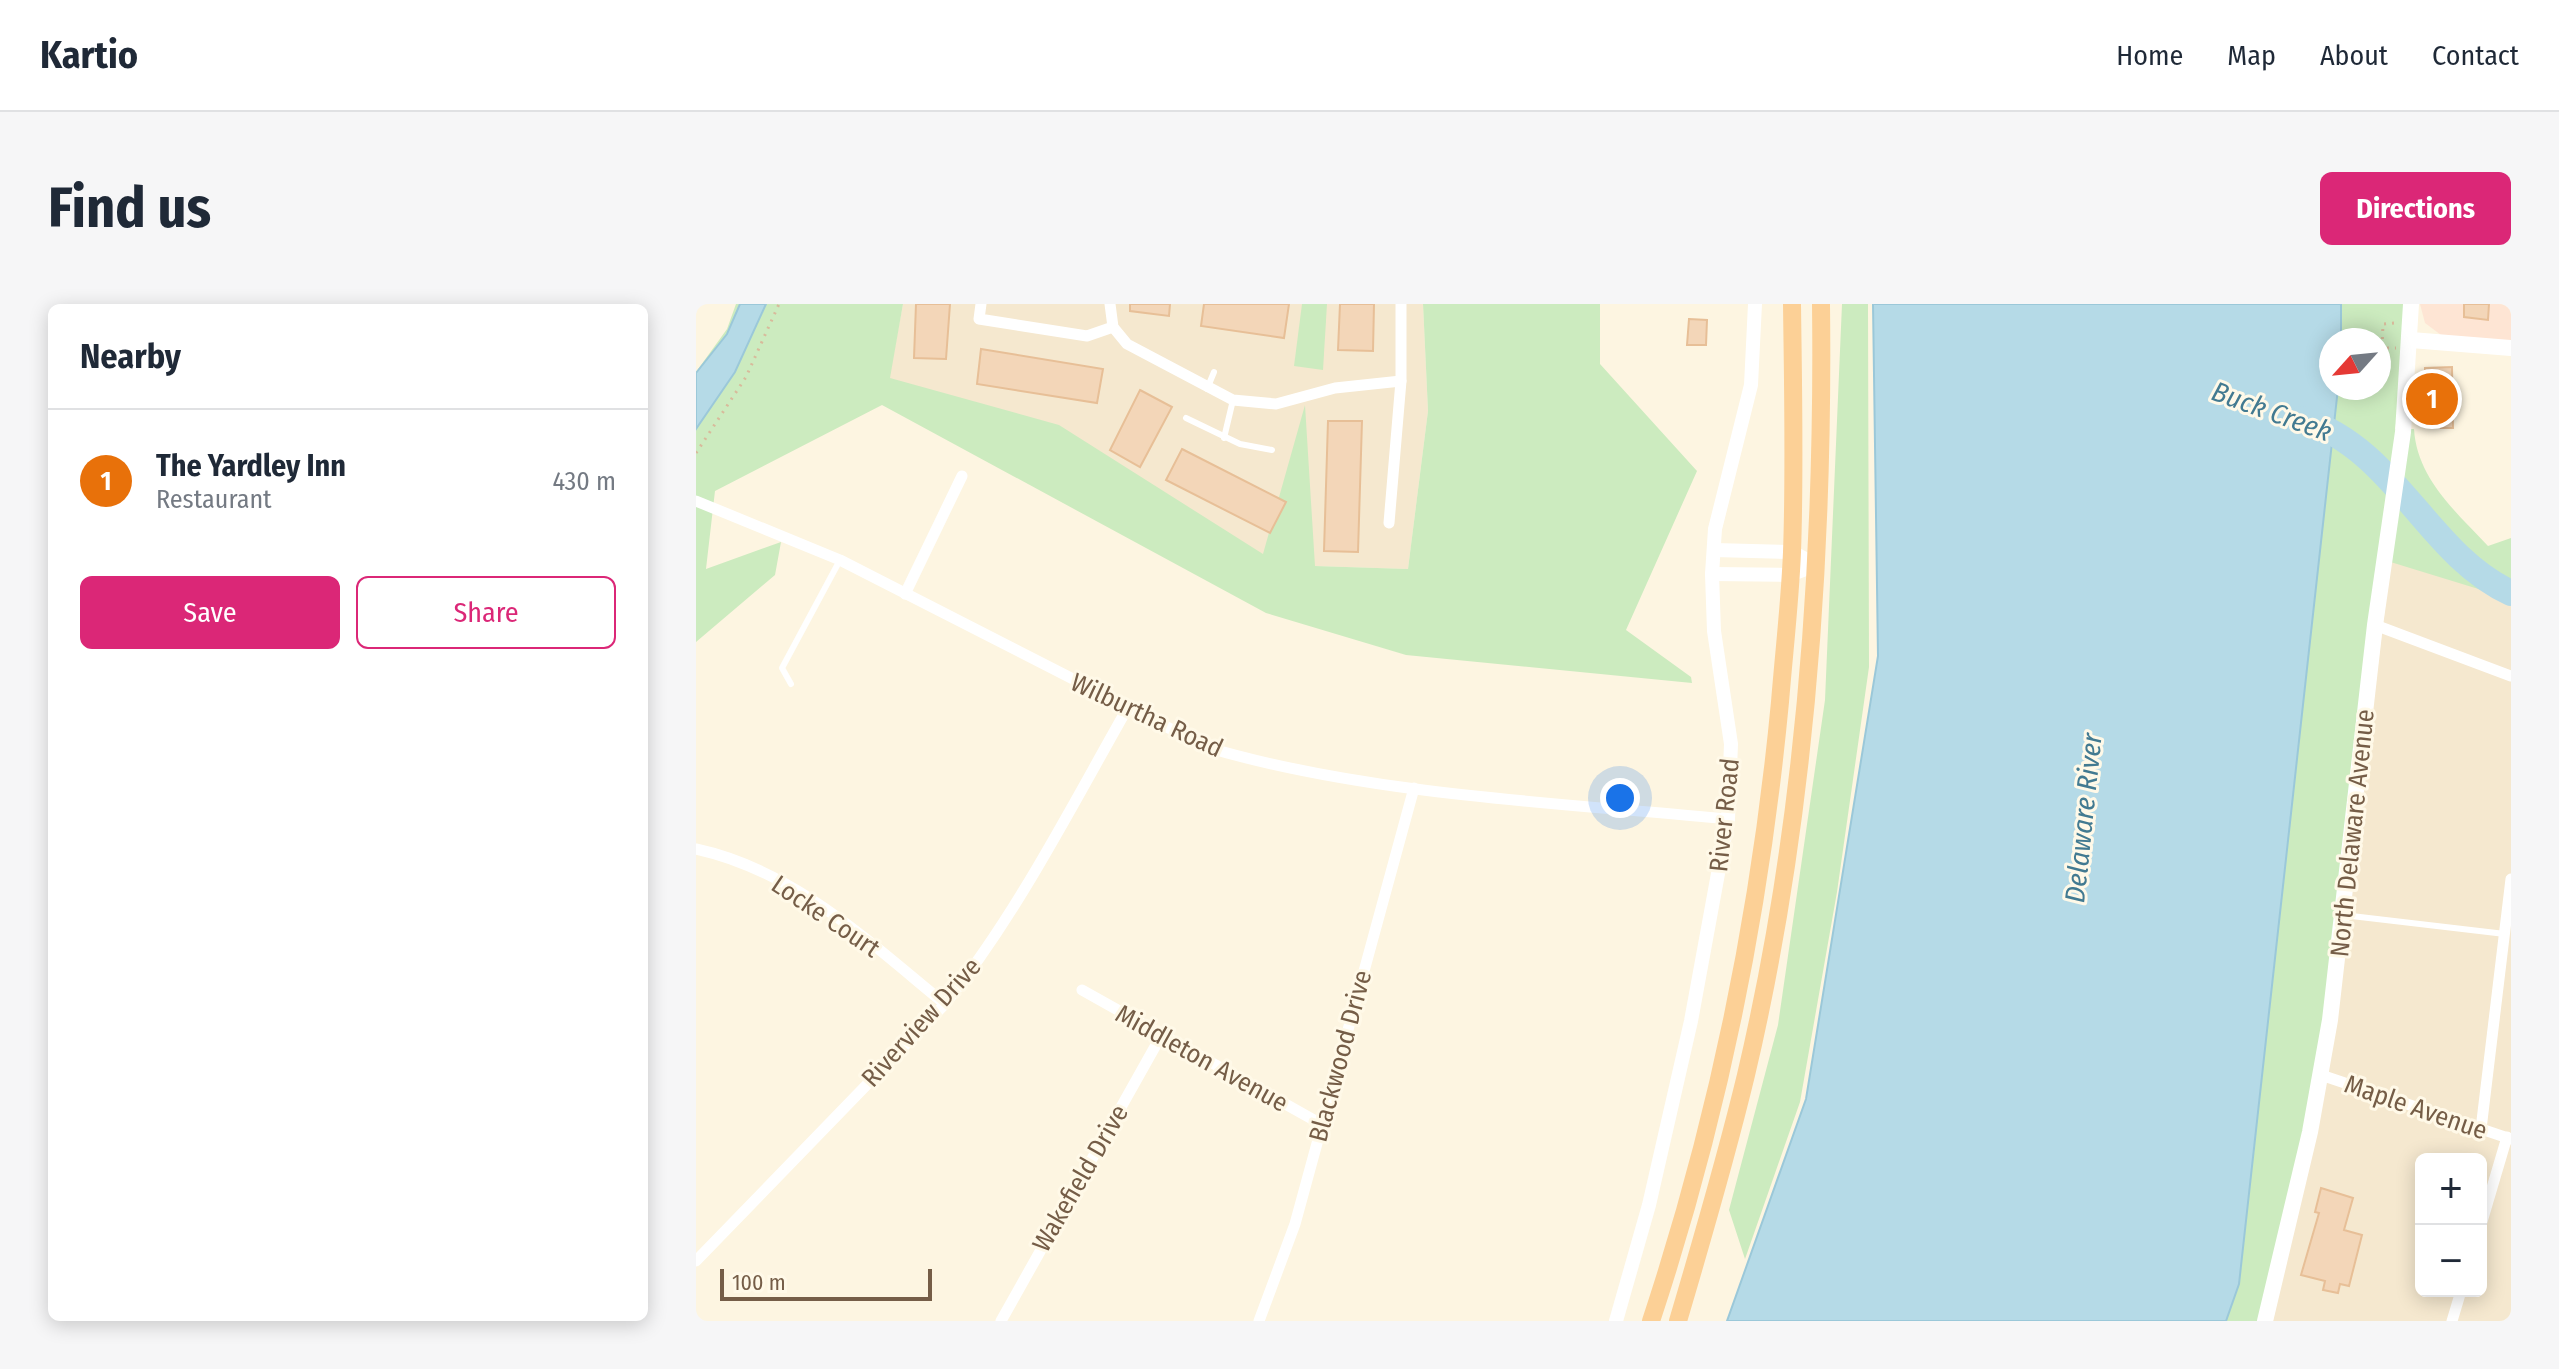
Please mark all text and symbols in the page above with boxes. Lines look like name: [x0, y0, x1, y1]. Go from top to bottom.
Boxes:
text: Kartio: [40, 32, 138, 78]
text: Home: [2116, 39, 2183, 72]
text: Map: [2227, 39, 2276, 72]
text: About: [2320, 39, 2388, 72]
text: Contact: [2432, 39, 2519, 72]
button: Directions: [2320, 172, 2511, 245]
text: Find us: [48, 175, 211, 242]
north arrow: [2319, 328, 2391, 400]
text: Nearby: [80, 336, 181, 377]
pin: 1: [2406, 369, 2458, 429]
water label: Buck Creek: [2207, 375, 2336, 448]
text: The Yardley Inn: [156, 448, 346, 484]
text: 1: [101, 466, 112, 497]
text: 430 m: [552, 466, 616, 497]
text: Restaurant: [156, 484, 272, 515]
button: Save: [80, 576, 340, 649]
button: Share: [356, 576, 616, 649]
street label: Wilburtha Road: [1066, 667, 1228, 764]
street label: North Delaware Avenue: [2324, 708, 2381, 958]
water label: Delaware River: [2058, 730, 2109, 904]
street label: River Road: [1703, 757, 1746, 873]
your location: [1600, 778, 1640, 818]
street label: Locke Court: [766, 869, 886, 964]
street label: Riverview Drive: [855, 951, 988, 1093]
street label: Blackwood Drive: [1303, 967, 1378, 1145]
street label: Middleton Avenue: [1110, 998, 1293, 1119]
street label: Maple Avenue: [2340, 1069, 2491, 1146]
street label: Wakefield Drive: [1026, 1099, 1135, 1257]
map controls: [2415, 1153, 2487, 1297]
button: +: [2415, 1153, 2487, 1225]
button: −: [2415, 1225, 2487, 1297]
scale bar: [720, 1265, 932, 1301]
text: 100 m: [732, 1269, 786, 1296]

